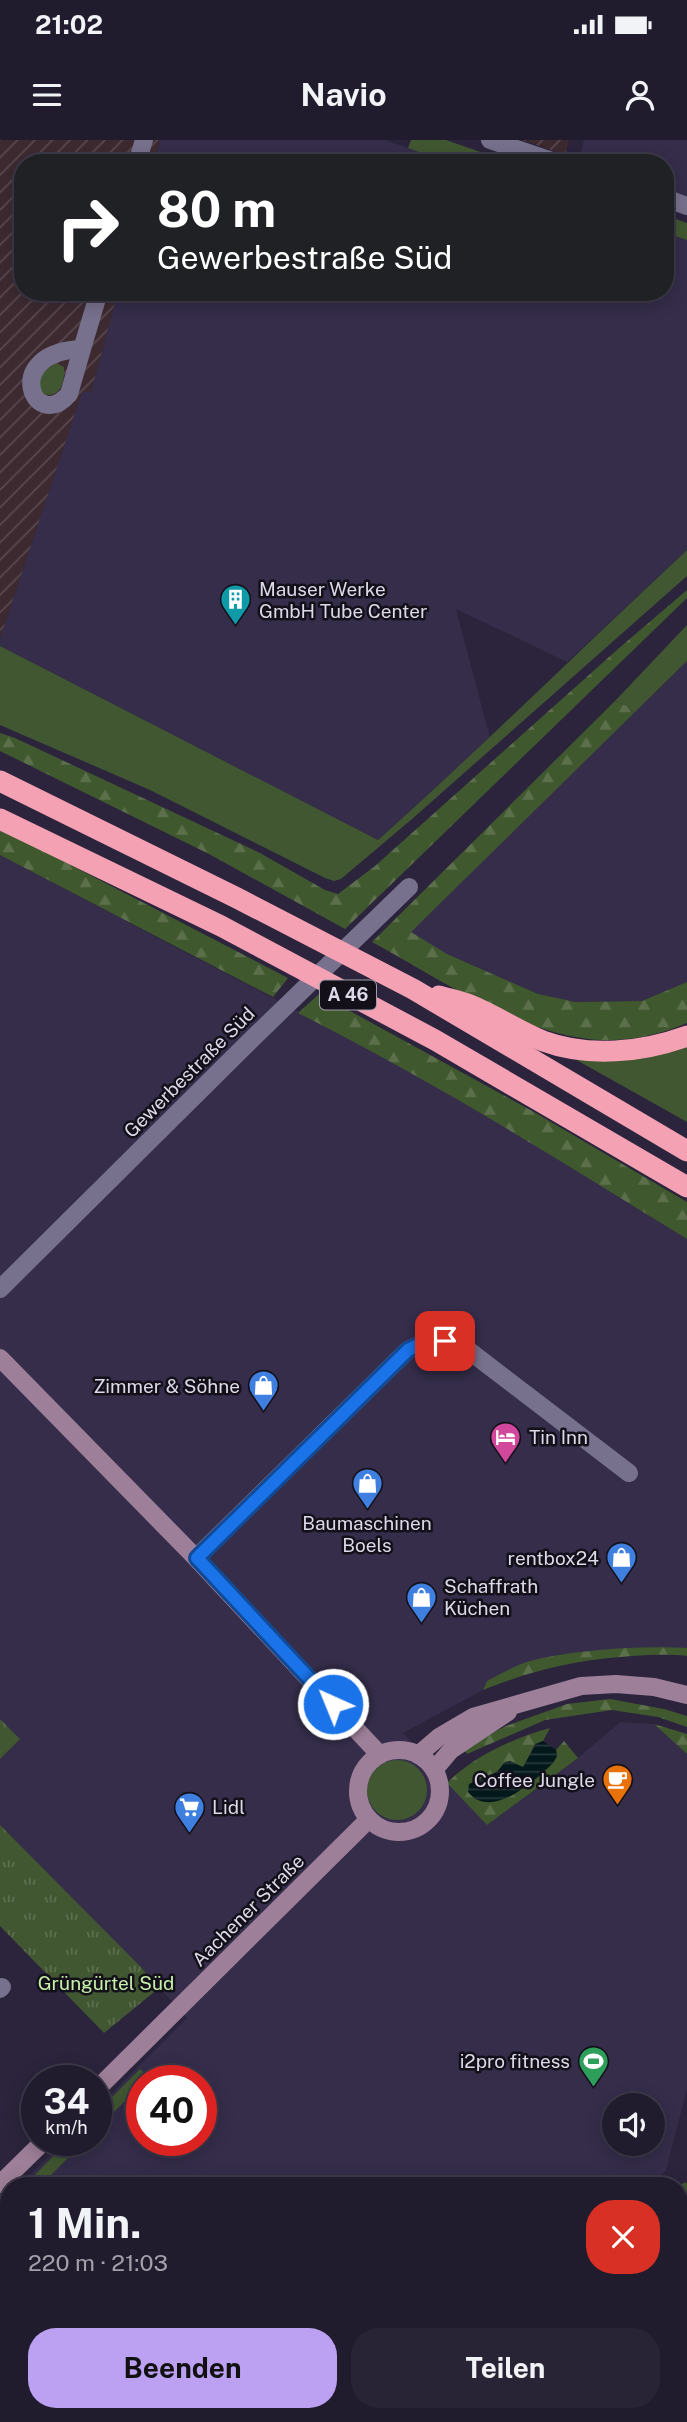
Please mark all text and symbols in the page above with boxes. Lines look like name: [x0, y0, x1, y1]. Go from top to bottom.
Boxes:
text: 21:02: [35, 9, 103, 40]
icon: menu: [28, 76, 66, 114]
text: Navio: [300, 76, 387, 113]
icon: person: [621, 76, 659, 114]
text: 80 m: [157, 180, 276, 238]
icon: right: [42, 182, 133, 273]
text: Gewerbestraße Süd: [157, 239, 452, 276]
place label: Mauser Werke GmbH Tube Center: [259, 578, 427, 622]
building icon: Mauser Werke GmbH Tube Center: [219, 583, 253, 627]
road number: A 46: [320, 980, 376, 1010]
street label: Gewerbestraße Süd: [119, 1002, 259, 1142]
pin: [415, 1311, 475, 1371]
icon: arrive: [426, 1322, 464, 1360]
shop icon: Zimmer & Söhne: [246, 1369, 280, 1413]
place label: Zimmer & Söhne: [93, 1375, 240, 1397]
hotel icon: Tin Inn: [489, 1420, 523, 1464]
place label: Tin Inn: [529, 1426, 588, 1448]
shop icon: Baumaschinen Boels: [350, 1467, 384, 1511]
place label: Baumaschinen Boels: [302, 1512, 432, 1556]
shop icon: rentbox24: [605, 1541, 639, 1585]
place label: rentbox24: [508, 1547, 599, 1569]
place label: Schaffrath Küchen: [444, 1575, 538, 1619]
shop icon: Schaffrath Küchen: [404, 1580, 438, 1624]
position arrow: [296, 1667, 370, 1741]
cafe icon: Coffee Jungle: [601, 1763, 635, 1807]
place label: Coffee Jungle: [474, 1769, 595, 1791]
supermarket icon: Lidl: [172, 1790, 206, 1834]
place label: Lidl: [212, 1796, 245, 1818]
street label: Aachener Straße: [188, 1850, 308, 1970]
park label: Grüngürtel Süd: [38, 1972, 174, 1994]
sports icon: i2pro fitness: [576, 2044, 610, 2088]
place label: i2pro fitness: [460, 2050, 570, 2072]
speed limit sign: 40: [126, 2065, 217, 2156]
text: 34: [43, 2081, 90, 2122]
map controls: [602, 2093, 665, 2156]
button: sound: [602, 2093, 665, 2156]
text: km/h: [45, 2117, 88, 2138]
text: 1 Min.: [28, 2198, 142, 2247]
button: close: [586, 2200, 660, 2274]
text: 220 m · 21:03: [28, 2249, 168, 2276]
button: Beenden: [28, 2328, 337, 2408]
button: Teilen: [351, 2328, 660, 2408]

